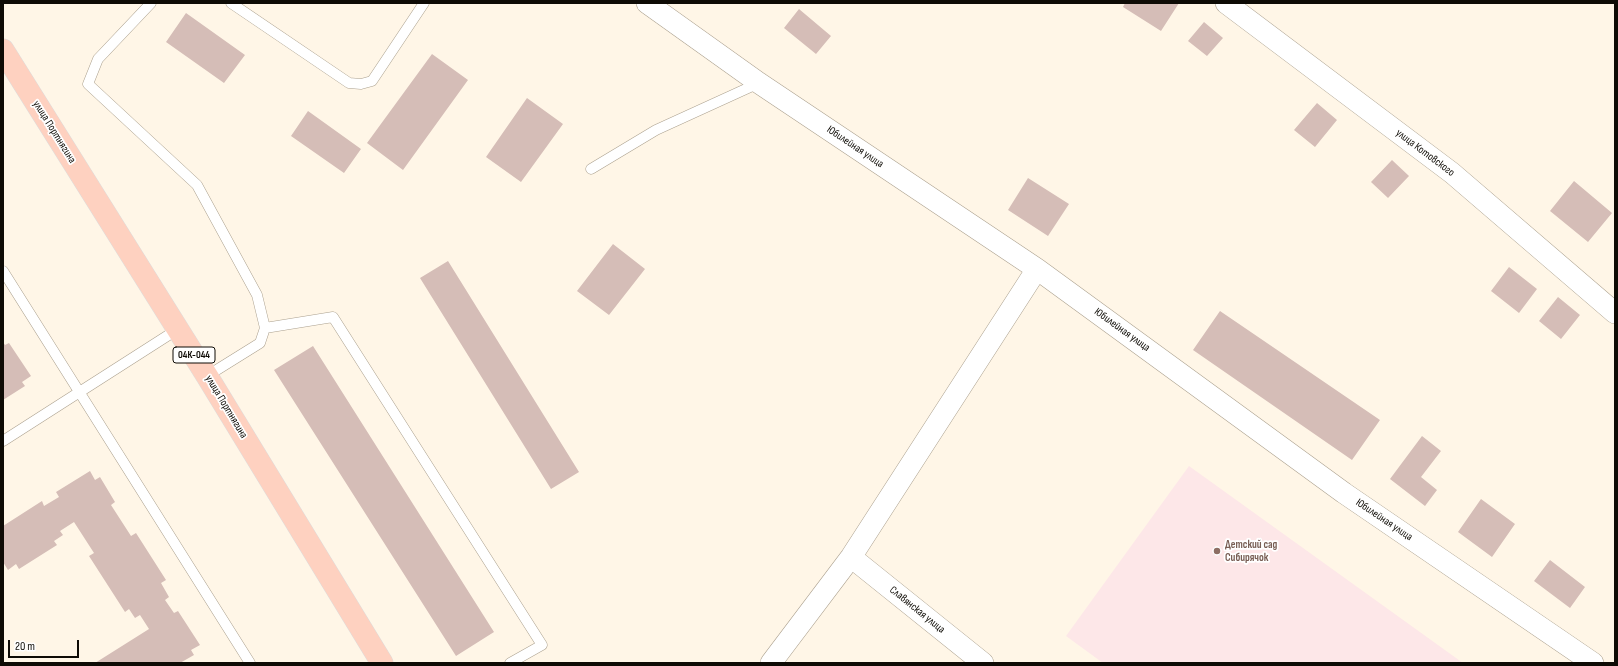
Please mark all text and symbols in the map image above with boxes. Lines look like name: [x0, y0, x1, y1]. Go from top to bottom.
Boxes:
street label: улица Портнягина: [29, 98, 79, 166]
street label: Юбилейная улица: [824, 123, 886, 171]
street label: улица Котовского: [1393, 127, 1457, 179]
street label: Юбилейная улица: [1092, 305, 1152, 355]
road number: 04К-044: [173, 347, 215, 363]
street label: улица Портнягина: [202, 373, 250, 441]
street label: Юбилейная улица: [1353, 496, 1415, 544]
place label: Детский сад Сибирячок: [1225, 538, 1277, 564]
marker: Детский сад Сибирячок: [1212, 546, 1222, 556]
street label: Славянская улица: [887, 584, 947, 636]
scale bar: [10, 632, 81, 658]
text: 20 m: [15, 639, 35, 654]

